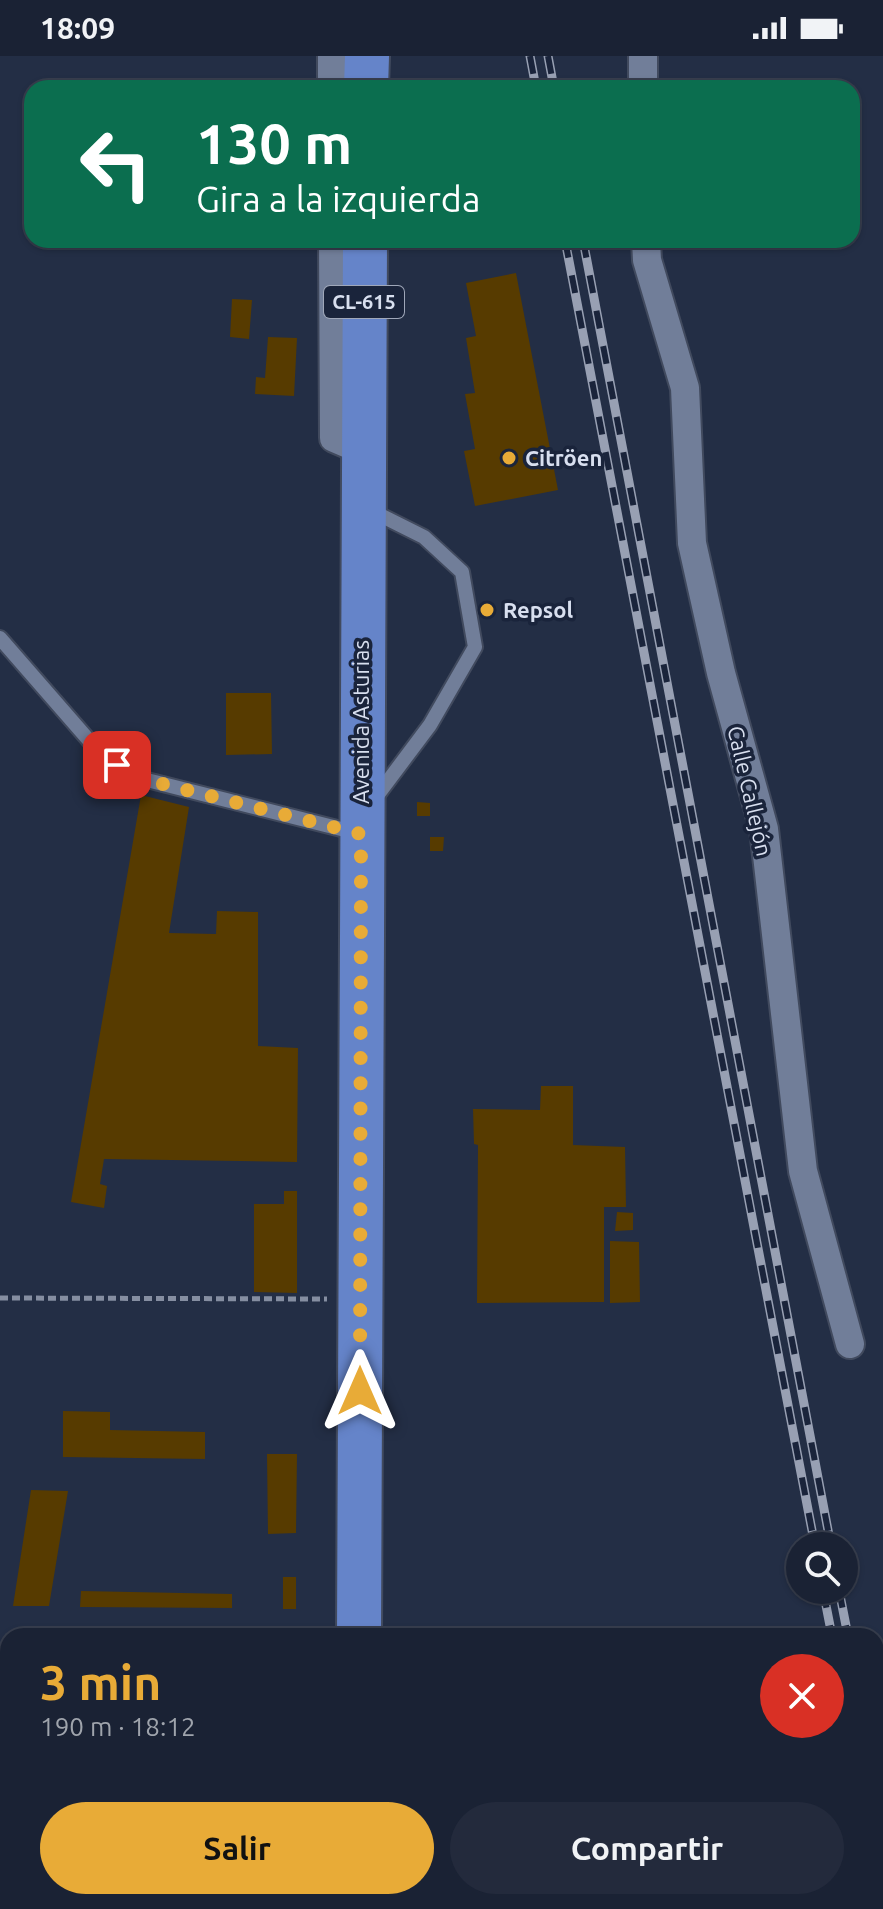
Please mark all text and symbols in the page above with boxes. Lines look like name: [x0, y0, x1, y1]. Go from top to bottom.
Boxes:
text: 18:09: [40, 11, 115, 45]
icon: left: [64, 112, 168, 216]
text: 130 m: [196, 112, 352, 175]
text: Gira a la izquierda: [196, 178, 480, 219]
road number: CL-615: [324, 286, 404, 318]
place label: Citröen: [525, 445, 602, 470]
marker: Citröen: [500, 449, 518, 467]
place label: Repsol: [503, 597, 573, 622]
marker: Repsol: [478, 601, 496, 619]
street label: Avenida Asturias: [348, 640, 373, 804]
street label: Calle Callejón: [723, 723, 778, 858]
pin: [83, 731, 151, 799]
icon: arrive: [95, 743, 139, 787]
position arrow: [318, 1349, 402, 1433]
map controls: [786, 1532, 858, 1604]
button: search: [786, 1532, 858, 1604]
button: close: [760, 1654, 844, 1738]
text: 3 min: [40, 1655, 161, 1709]
text: 190 m · 18:12: [40, 1712, 196, 1741]
button: Salir: [40, 1802, 434, 1894]
button: Compartir: [450, 1802, 844, 1894]

